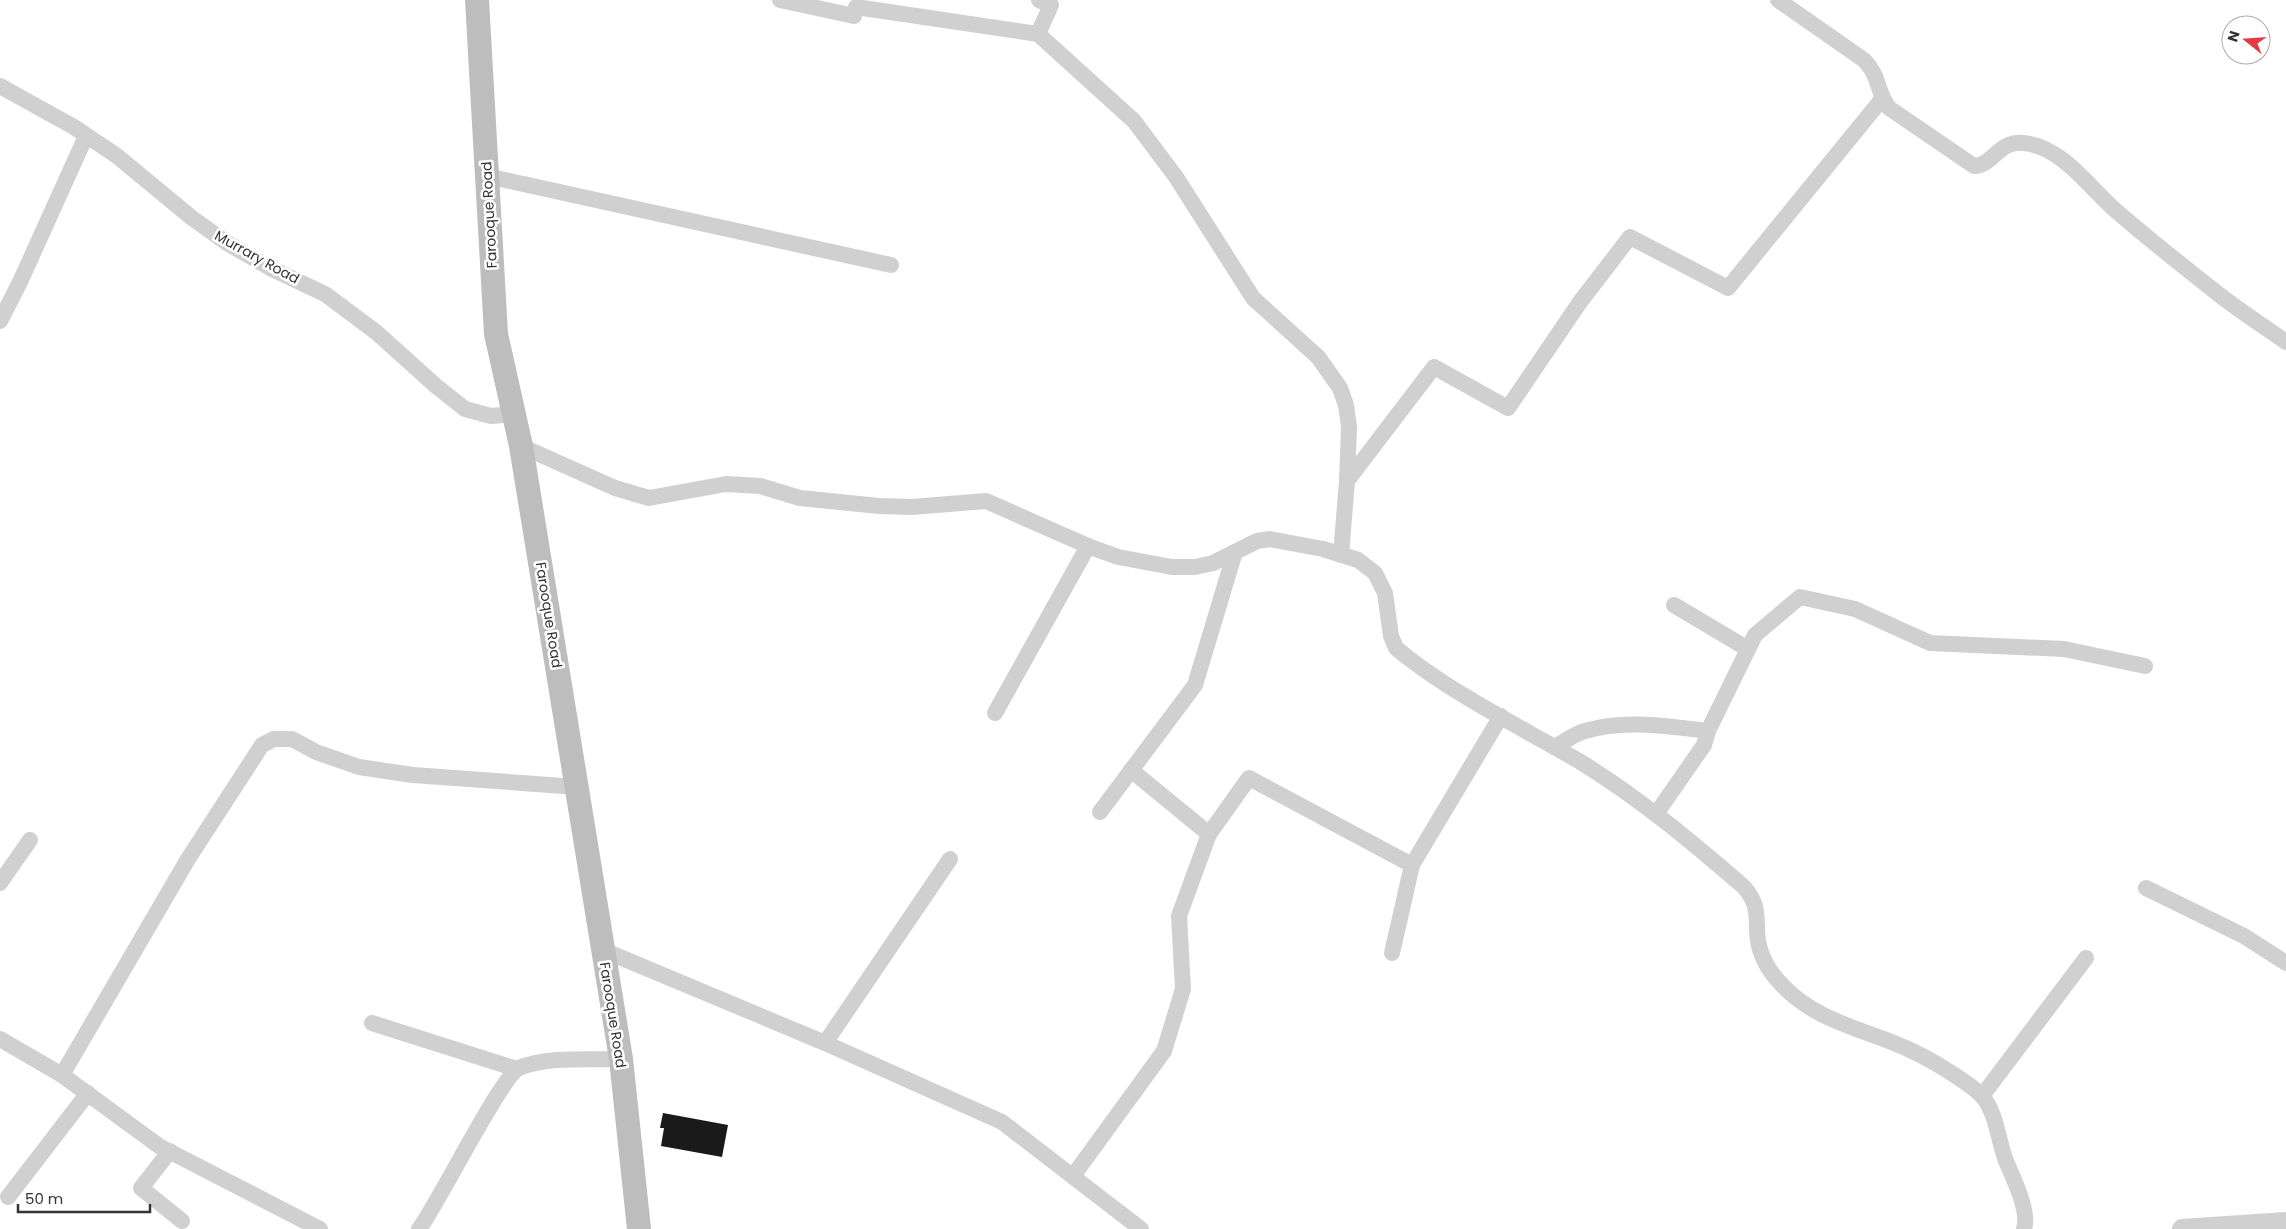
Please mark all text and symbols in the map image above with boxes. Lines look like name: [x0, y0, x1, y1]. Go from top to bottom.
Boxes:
north arrow: [2221, 15, 2271, 65]
text: N: [2222, 28, 2245, 44]
street label: Farooque Road: [476, 161, 502, 269]
street label: Murrary Road: [211, 225, 303, 289]
street label: Farooque Road: [531, 561, 567, 669]
street label: Farooque Road: [595, 961, 631, 1069]
scale bar: [18, 1182, 150, 1214]
text: 50 m: [25, 1188, 63, 1209]

